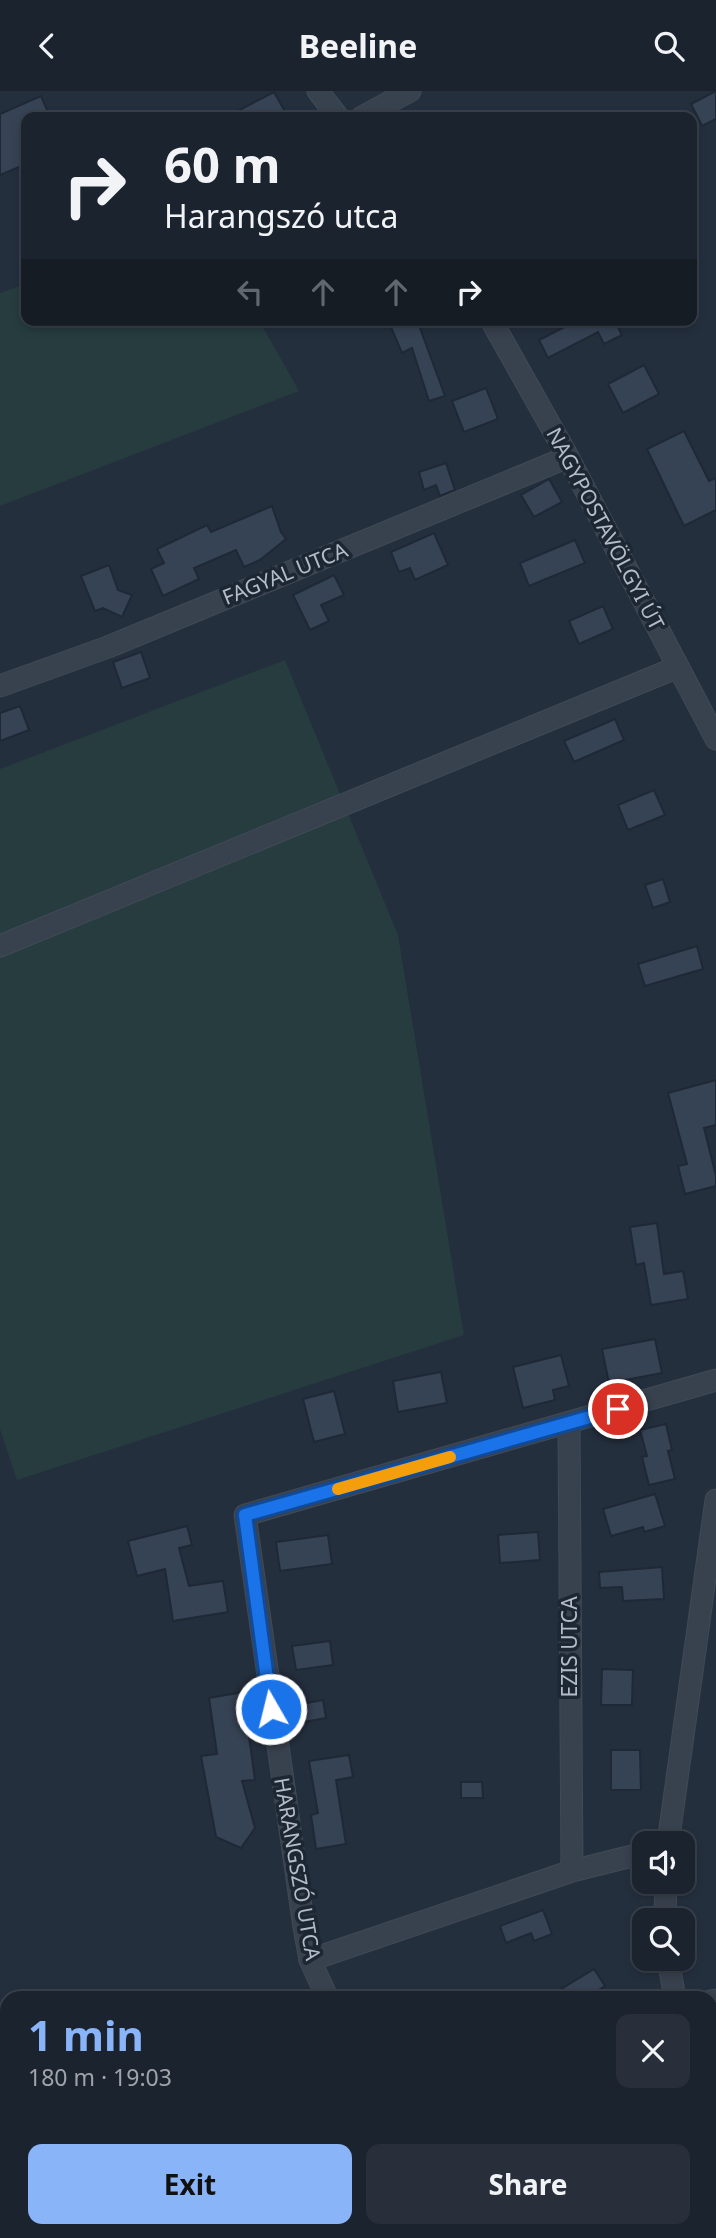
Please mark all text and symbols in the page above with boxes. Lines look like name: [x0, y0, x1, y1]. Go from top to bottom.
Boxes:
text: Beeline: [299, 24, 417, 67]
icon: back: [28, 27, 66, 65]
icon: search: [650, 27, 688, 65]
text: 60 m: [164, 131, 281, 197]
icon: right: [49, 140, 140, 231]
text: Harangszó utca: [164, 194, 398, 237]
icon: left: [231, 273, 269, 311]
icon: ahead: [304, 273, 342, 311]
icon: ahead: [377, 273, 415, 311]
icon: right: [450, 273, 488, 311]
street label: NAGYPOSTAVÖLGYI ÚT: [541, 422, 671, 635]
street label: FAGYAL UTCA: [218, 535, 352, 611]
pin: [588, 1379, 648, 1439]
icon: arrive: [599, 1390, 637, 1428]
street label: EZIS UTCA: [555, 1596, 583, 1698]
position arrow: [234, 1672, 308, 1746]
street label: HARANGSZÓ UTCA: [268, 1775, 328, 1963]
map controls: [632, 1831, 695, 1971]
button: sound: [632, 1831, 695, 1894]
button: search: [632, 1908, 695, 1971]
text: 1 min: [28, 2006, 144, 2063]
button: close: [616, 2014, 690, 2088]
text: 180 m · 19:03: [28, 2061, 172, 2093]
button: Exit: [28, 2144, 352, 2224]
button: Share: [366, 2144, 690, 2224]

